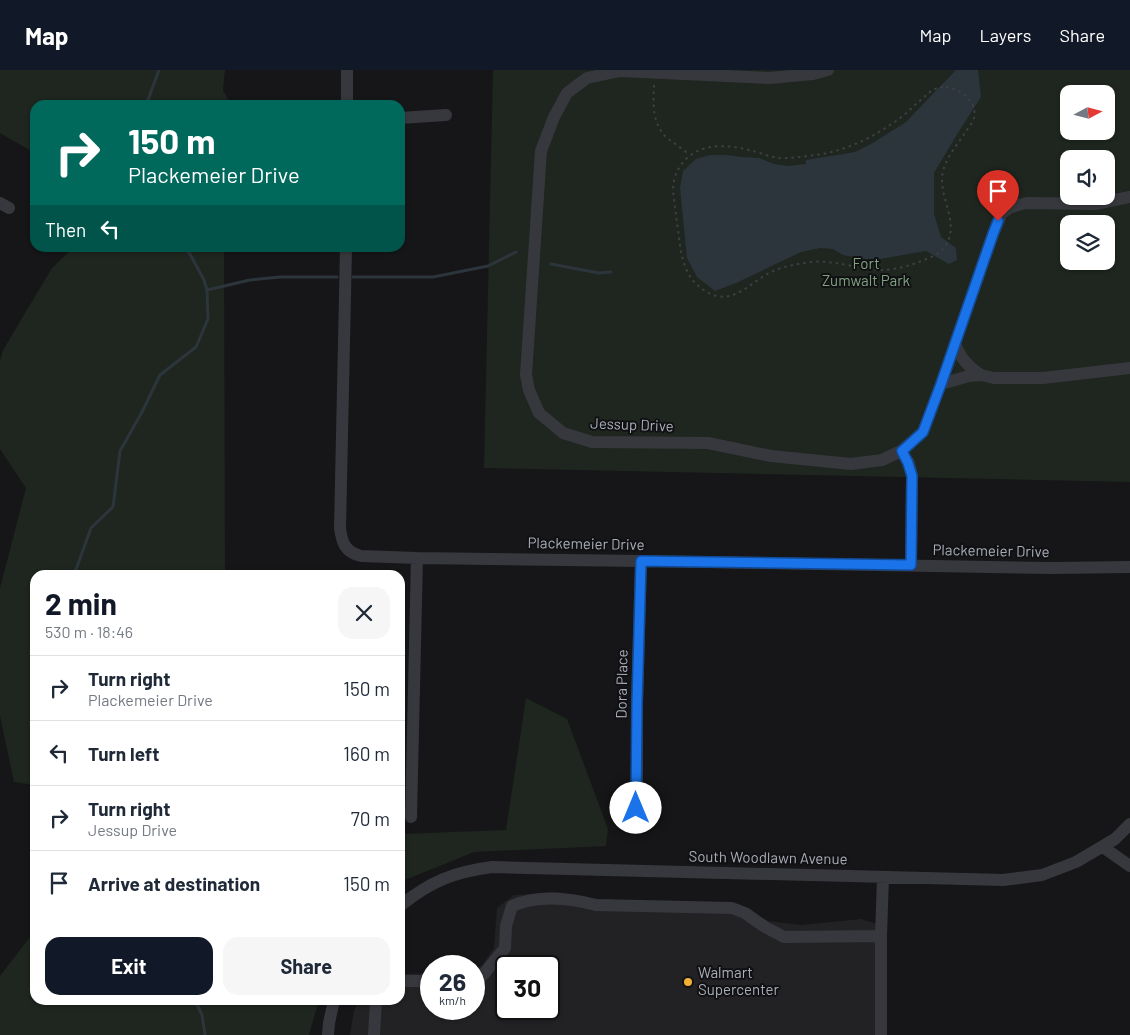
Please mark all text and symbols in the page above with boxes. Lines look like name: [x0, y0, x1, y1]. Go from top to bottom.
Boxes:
text: Map: [25, 21, 68, 50]
text: Map: [919, 24, 951, 46]
text: Layers: [979, 24, 1032, 46]
text: Share: [1060, 24, 1105, 46]
north arrow: [1060, 85, 1115, 140]
map controls: [1060, 85, 1115, 270]
text: 150 m: [128, 119, 215, 161]
icon: right: [45, 120, 110, 185]
button: sound: [1060, 150, 1115, 205]
text: Plackemeier Drive: [128, 161, 300, 187]
pin: [977, 170, 1019, 221]
icon: arrive: [984, 177, 1012, 205]
icon: left: [96, 215, 124, 243]
button: layers: [1060, 215, 1115, 270]
text: Then: [45, 218, 86, 241]
park label: Fort Zumwalt Park: [822, 254, 911, 289]
street label: Jessup Drive: [590, 414, 674, 434]
street label: Plackemeier Drive: [527, 533, 645, 553]
street label: Plackemeier Drive: [932, 540, 1050, 560]
text: 2 min: [45, 585, 117, 621]
button: close: [338, 587, 390, 639]
text: 530 m · 18:46: [45, 622, 133, 641]
street label: Dora Place: [611, 649, 631, 719]
text: Turn right: [88, 667, 170, 690]
icon: right: [45, 674, 73, 702]
text: 150 m: [343, 677, 390, 700]
text: Plackemeier Drive: [88, 690, 213, 709]
icon: left: [45, 739, 73, 767]
text: Turn left: [88, 742, 159, 765]
text: 160 m: [343, 742, 390, 765]
position arrow: [609, 781, 661, 833]
text: Turn right: [88, 797, 170, 820]
icon: right: [45, 804, 73, 832]
text: 70 m: [351, 807, 390, 830]
text: Jessup Drive: [88, 820, 177, 839]
street label: South Woodlawn Avenue: [688, 847, 848, 867]
icon: arrive: [45, 869, 73, 897]
text: Arrive at destination: [88, 872, 260, 895]
text: 150 m: [343, 872, 390, 895]
button: Exit: [45, 937, 213, 995]
button: Share: [223, 937, 390, 995]
speed limit sign: 30: [495, 955, 560, 1020]
place label: Walmart Supercenter: [698, 963, 779, 998]
text: 26: [439, 966, 466, 996]
marker: Walmart Supercenter: [682, 976, 694, 988]
text: km/h: [439, 993, 466, 1007]

